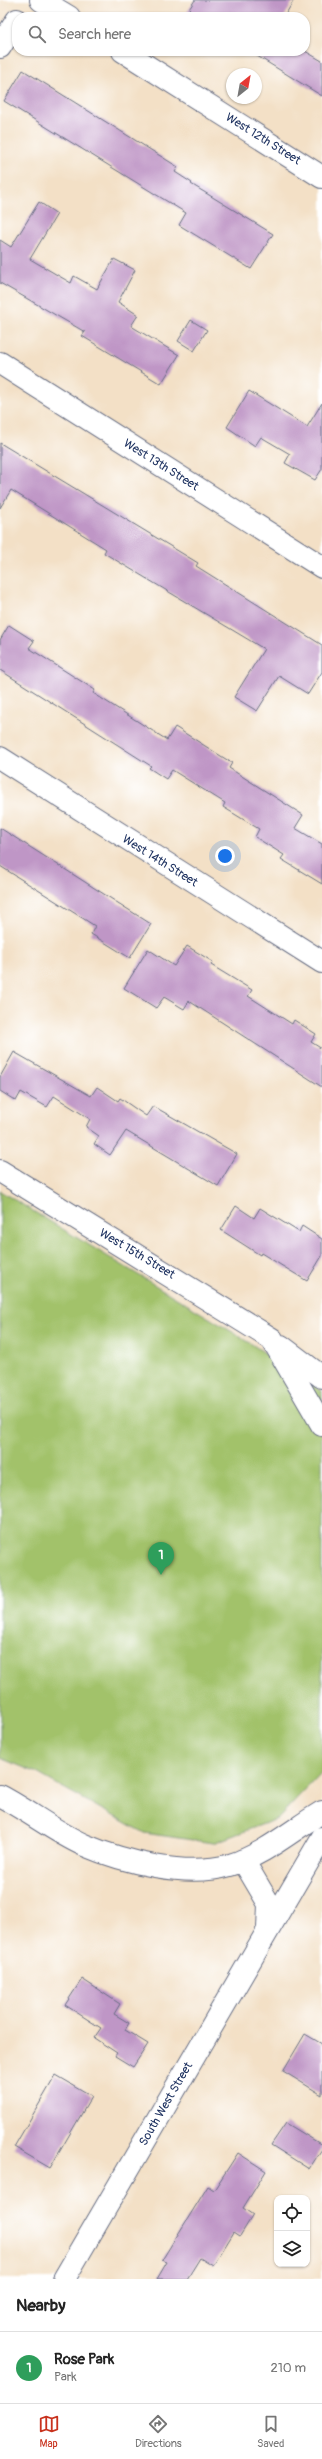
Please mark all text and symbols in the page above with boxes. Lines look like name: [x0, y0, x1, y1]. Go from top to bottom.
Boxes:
search box: [12, 12, 310, 56]
icon: search: [26, 23, 48, 45]
text: Search here: [58, 25, 131, 44]
north arrow: [226, 68, 262, 104]
street label: West 12th Street: [223, 110, 304, 168]
street label: West 13th Street: [121, 436, 202, 494]
street label: West 14th Street: [119, 832, 201, 890]
your location: [215, 846, 235, 866]
street label: West 15th Street: [96, 1225, 178, 1283]
pin: 1: [148, 1542, 174, 1575]
street label: South West Street: [136, 2059, 196, 2148]
map controls: [274, 2195, 310, 2267]
button: locate: [274, 2195, 310, 2231]
button: layers: [274, 2231, 310, 2267]
text: Nearby: [16, 2295, 65, 2316]
text: Rose Park: [54, 2350, 114, 2369]
text: 1: [26, 2360, 32, 2376]
text: 210 m: [270, 2360, 306, 2376]
text: Park: [54, 2369, 77, 2385]
tab: Map: [38, 2413, 60, 2450]
tab: Directions: [135, 2413, 182, 2450]
tab: Saved: [257, 2413, 284, 2450]

